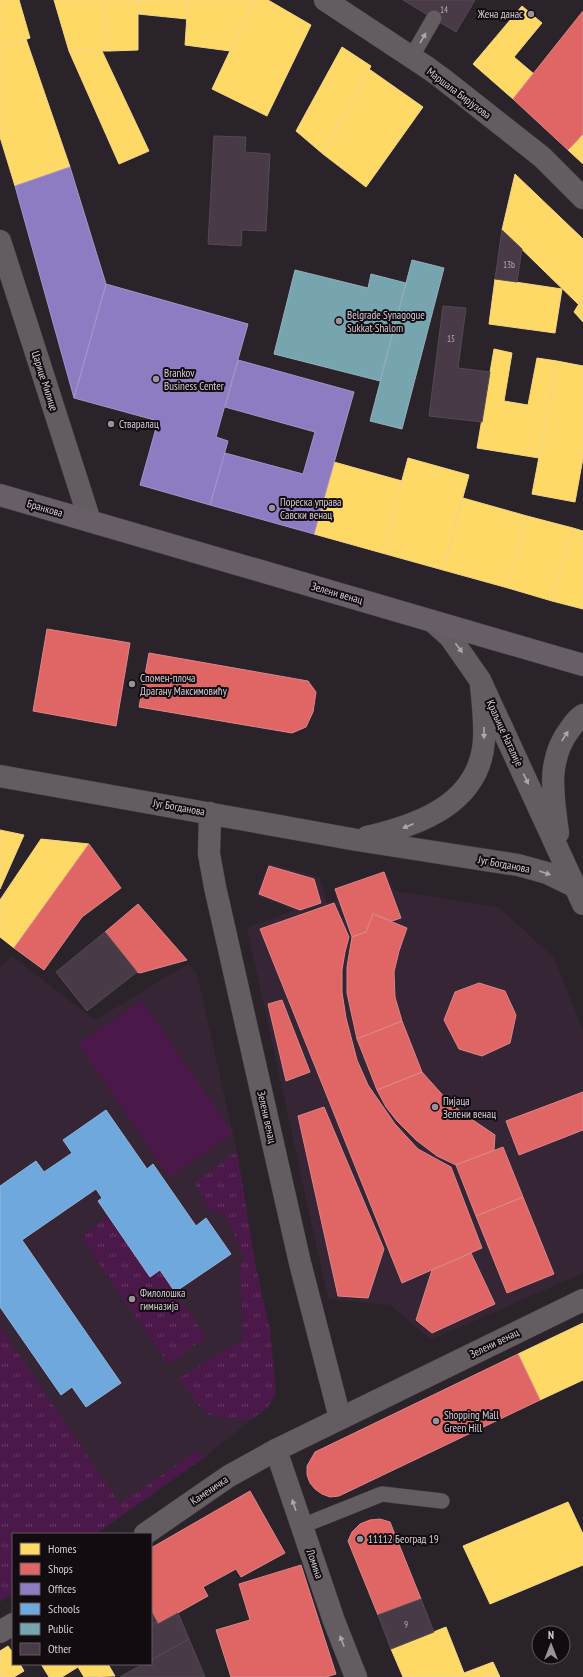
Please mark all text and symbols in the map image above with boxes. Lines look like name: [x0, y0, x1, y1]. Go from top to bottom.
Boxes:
house number: 14: [440, 4, 448, 15]
place label: Жена данас: [477, 7, 523, 21]
marker: Жена данас: [526, 9, 536, 19]
one-way arrow: [419, 32, 426, 44]
street label: Маршала Бирјузова: [424, 64, 494, 122]
house number: 13b: [503, 259, 515, 270]
place label: Belgrade Synagogue Sukkat Shalom: [347, 308, 425, 335]
marker: Belgrade Synagogue Sukkat Shalom: [334, 316, 344, 326]
house number: 15: [447, 333, 455, 344]
street label: Царице Милице: [29, 349, 61, 413]
place label: Brankov Business Center: [164, 366, 224, 393]
marker: Brankov Business Center: [151, 374, 161, 384]
place label: Стваралац: [119, 417, 159, 431]
marker: Стваралац: [106, 419, 116, 429]
place label: Пореска управа Савски венац: [280, 495, 342, 522]
street label: Бранкова: [25, 496, 65, 520]
marker: Пореска управа Савски венац: [267, 503, 277, 513]
street label: Зелени венац: [310, 579, 365, 607]
one-way arrow: [454, 643, 463, 654]
place label: Спомен-плоча Драгану Максимовићу: [140, 671, 228, 698]
marker: Спомен-плоча Драгану Максимовићу: [127, 679, 137, 689]
street label: Краљице Наталије: [483, 697, 527, 769]
one-way arrow: [481, 727, 487, 740]
one-way arrow: [561, 731, 569, 741]
one-way arrow: [523, 773, 529, 785]
street label: Југ Богданова: [151, 795, 206, 818]
one-way arrow: [402, 823, 413, 829]
street label: Југ Богданова: [476, 852, 531, 876]
one-way arrow: [539, 870, 551, 876]
street label: Зелени венац: [254, 1090, 280, 1145]
place label: Пијаца Зелени венац: [443, 1094, 496, 1121]
marker: Пијаца Зелени венац: [430, 1102, 440, 1112]
place label: Филолошка гимназија: [140, 1286, 185, 1313]
marker: Филолошка гимназија: [127, 1294, 137, 1304]
street label: Зелени венац: [467, 1325, 521, 1361]
place label: Shopping Mall Green Hill: [444, 1408, 499, 1435]
marker: Shopping Mall Green Hill: [431, 1416, 441, 1426]
street label: Каменичка: [187, 1472, 231, 1508]
one-way arrow: [291, 1498, 297, 1510]
place label: 11112 Београд 19: [368, 1532, 439, 1546]
legend: [12, 1533, 152, 1665]
marker: 11112 Београд 19: [355, 1534, 365, 1544]
text: Homes: [48, 1541, 76, 1556]
street label: Ломина: [303, 1547, 327, 1580]
text: Shops: [48, 1561, 73, 1576]
text: Offices: [48, 1581, 76, 1596]
text: Schools: [48, 1601, 80, 1616]
house number: 9: [404, 1619, 408, 1630]
text: Public: [48, 1621, 74, 1636]
north arrow: [531, 1625, 571, 1665]
text: N: [548, 1628, 554, 1642]
one-way arrow: [338, 1634, 344, 1646]
text: Other: [48, 1641, 72, 1656]

